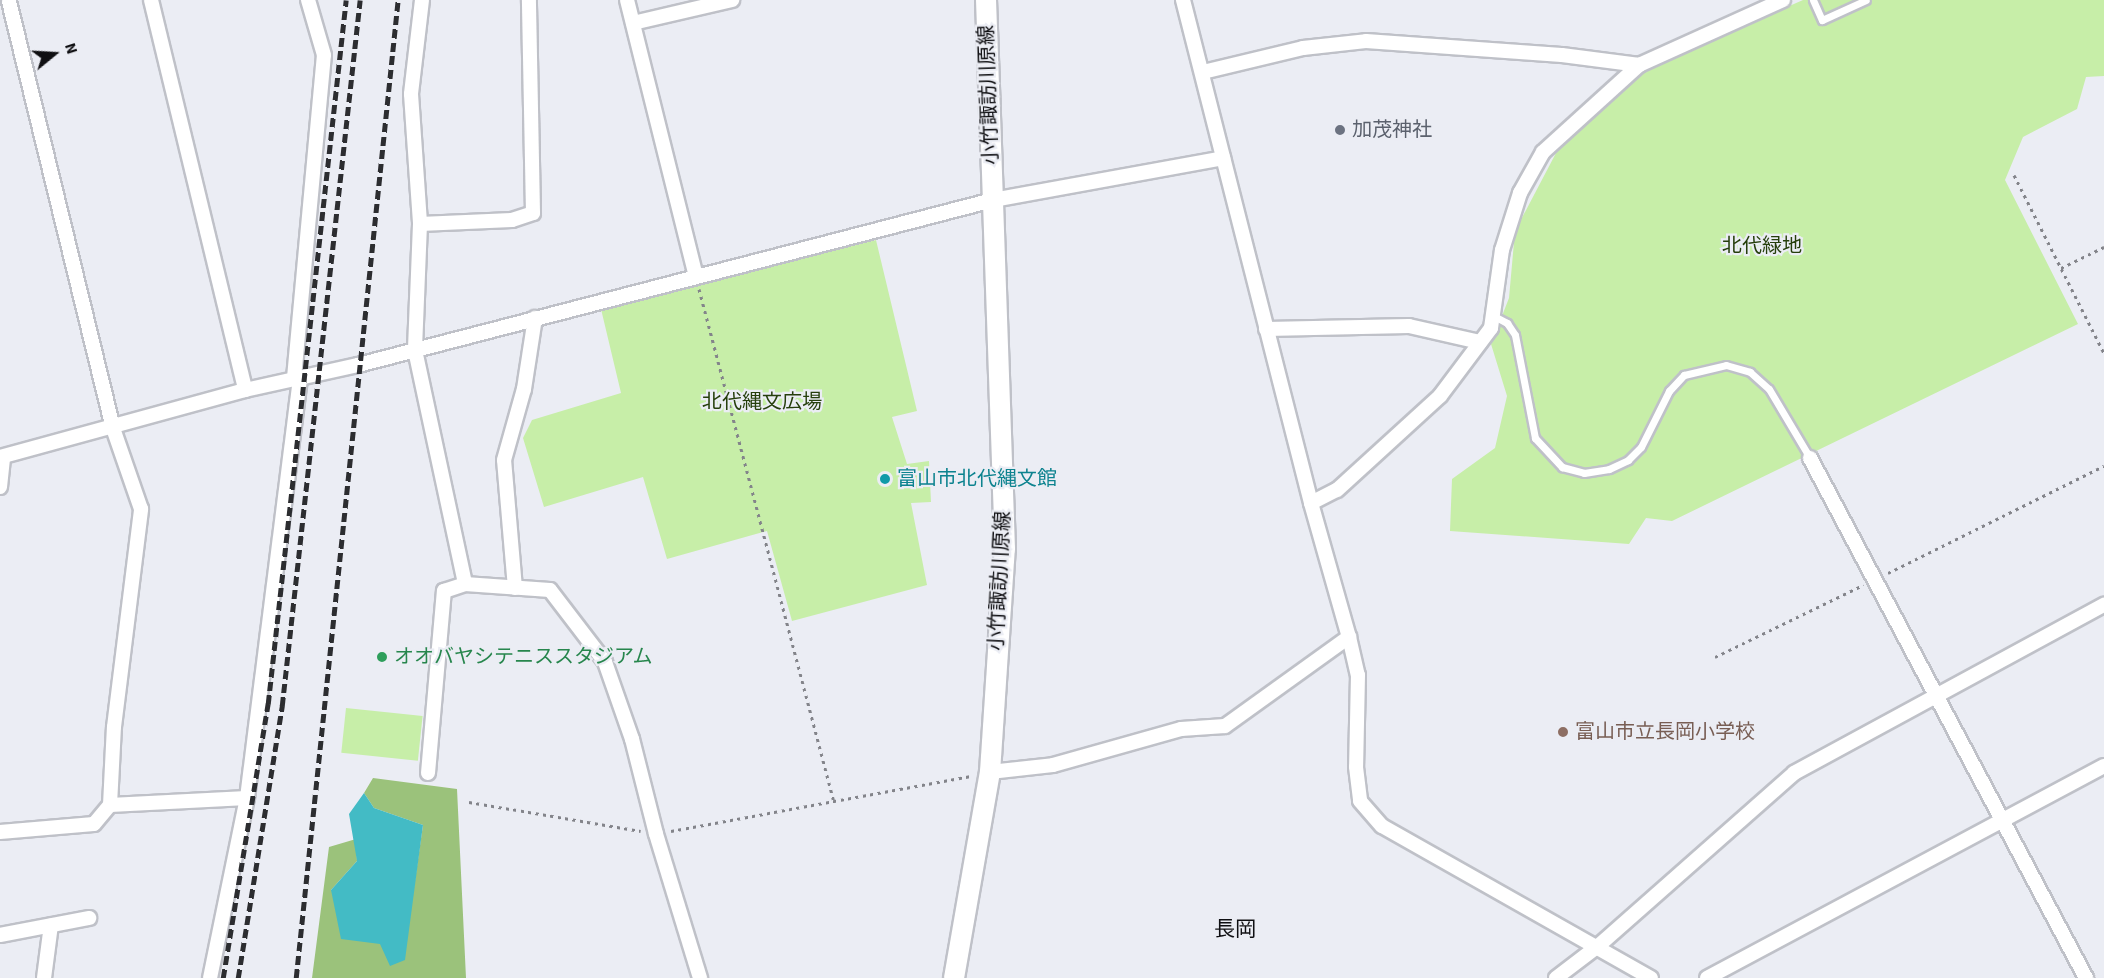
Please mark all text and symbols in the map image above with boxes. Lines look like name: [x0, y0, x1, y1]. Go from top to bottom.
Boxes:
north arrow: [24, 24, 84, 84]
street label: 小竹諏訪川原線: [975, 25, 1003, 165]
text: N: [59, 40, 83, 57]
place label: 加茂神社: [1352, 118, 1432, 142]
marker: 加茂神社: [1333, 123, 1347, 137]
park label: 北代緑地: [1722, 234, 1802, 258]
park label: 北代縄文広場: [702, 390, 822, 414]
place label: 富山市北代縄文館: [897, 467, 1057, 491]
marker: 富山市北代縄文館: [878, 472, 892, 486]
street label: 小竹諏訪川原線: [984, 510, 1016, 652]
place label: オオバヤシテニススタジアム: [394, 645, 654, 669]
marker: オオバヤシテニススタジアム: [375, 650, 389, 664]
place label: 富山市立長岡小学校: [1575, 720, 1755, 744]
marker: 富山市立長岡小学校: [1556, 725, 1570, 739]
district label: 長岡: [1214, 916, 1256, 942]

